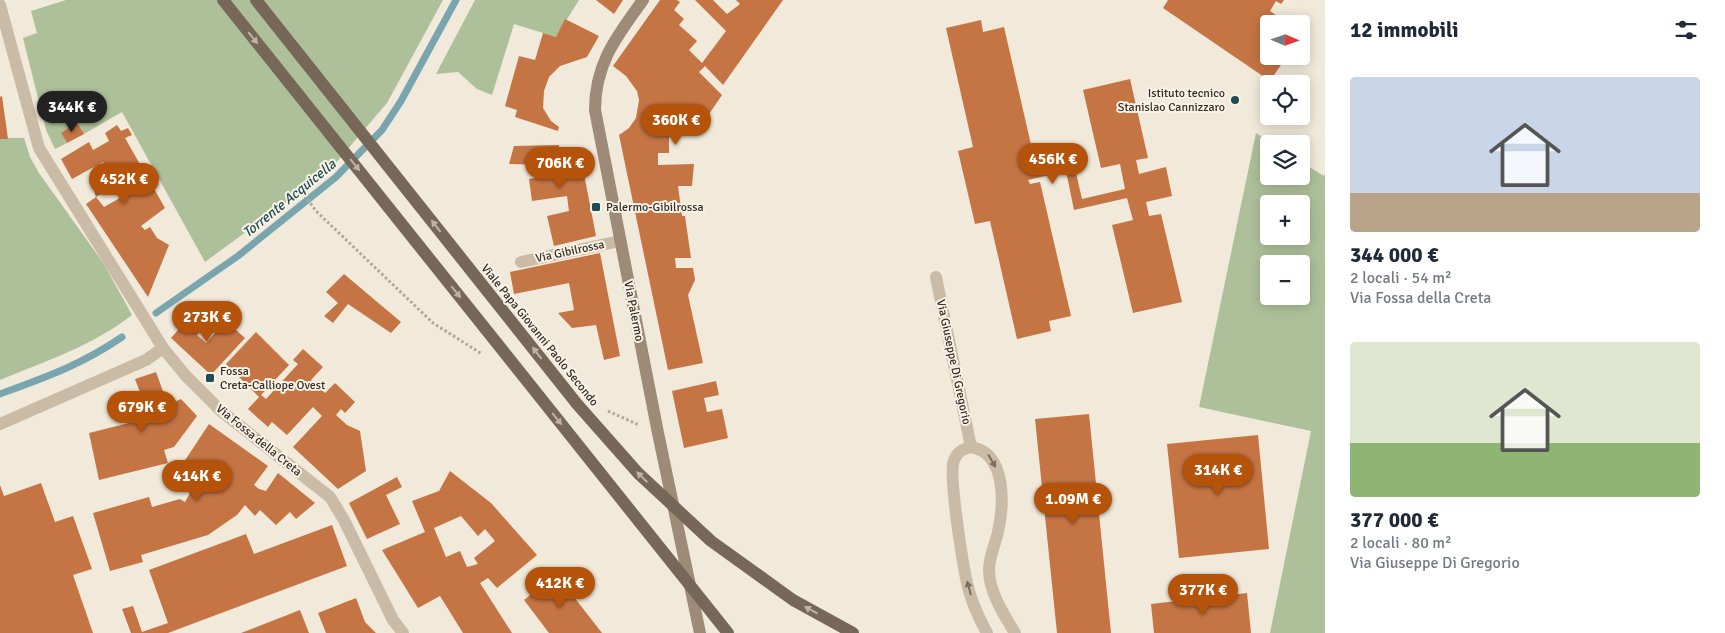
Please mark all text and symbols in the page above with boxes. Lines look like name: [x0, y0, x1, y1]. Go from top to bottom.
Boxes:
north arrow: [1260, 15, 1310, 65]
map controls: [1260, 15, 1310, 305]
icon: filters: [1672, 16, 1700, 44]
text: 12 immobili: [1350, 17, 1459, 43]
one-way arrow: [248, 31, 259, 44]
button: locate: [1260, 75, 1310, 125]
place label: Istituto tecnico Stanislao Cannizzaro: [1118, 86, 1225, 115]
pin: 344K €: [31, 90, 113, 133]
marker: Istituto tecnico Stanislao Cannizzaro: [1229, 94, 1241, 106]
text: 344K €: [48, 97, 96, 117]
pin: 360K €: [635, 104, 717, 146]
text: 360K €: [652, 110, 700, 130]
icon: home: [1480, 110, 1570, 200]
button: layers: [1260, 135, 1310, 185]
pin: 456K €: [1012, 142, 1094, 185]
pin: 706K €: [519, 146, 601, 189]
text: 456K €: [1029, 149, 1077, 169]
text: 706K €: [536, 153, 584, 173]
water label: Torrente Acquicella: [239, 155, 340, 241]
one-way arrow: [349, 158, 360, 171]
pin: 452K €: [83, 162, 165, 205]
text: 452K €: [100, 169, 148, 189]
button: +: [1260, 195, 1310, 245]
place label: Palermo-Gibilrossa: [606, 200, 704, 215]
marker: Palermo-Gibilrossa: [590, 201, 602, 213]
one-way arrow: [430, 220, 441, 233]
street label: Via Gibilrossa: [534, 237, 606, 266]
text: 344 000 €: [1350, 242, 1439, 268]
button: −: [1260, 255, 1310, 305]
street label: Viale Papa Giovanni Paolo Secondo: [478, 261, 602, 409]
text: 2 locali · 54 m²: [1350, 268, 1452, 288]
street label: Via Palermo: [620, 280, 647, 343]
one-way arrow: [451, 285, 461, 299]
text: Via Fossa della Creta: [1350, 288, 1491, 308]
street label: Via Giuseppe Di Gregorio: [933, 298, 974, 426]
pin: 273K €: [166, 300, 248, 343]
text: 273K €: [183, 307, 231, 327]
one-way arrow: [532, 347, 542, 360]
place label: Fossa Creta-Calliope Ovest: [220, 364, 325, 393]
marker: Fossa Creta-Calliope Ovest: [204, 372, 216, 384]
icon: home: [1480, 375, 1570, 465]
pin: 679K €: [101, 390, 183, 433]
text: 679K €: [118, 397, 166, 417]
street label: Via Fossa della Creta: [213, 401, 305, 480]
one-way arrow: [552, 412, 563, 425]
one-way arrow: [988, 454, 996, 469]
pin: 314K €: [1177, 454, 1259, 496]
pin: 414K €: [156, 460, 238, 502]
text: 314K €: [1194, 460, 1242, 480]
text: 414K €: [173, 466, 221, 486]
one-way arrow: [637, 471, 649, 483]
pin: 1.09M €: [1027, 482, 1119, 525]
text: 1.09M €: [1045, 489, 1101, 509]
text: 377 000 €: [1350, 507, 1439, 533]
text: 2 locali · 80 m²: [1350, 533, 1452, 553]
text: Via Giuseppe Di Gregorio: [1350, 553, 1520, 573]
pin: 412K €: [519, 566, 601, 609]
text: 412K €: [536, 573, 584, 593]
pin: 377K €: [1162, 574, 1244, 616]
text: 377K €: [1179, 580, 1227, 600]
one-way arrow: [964, 581, 972, 596]
one-way arrow: [803, 606, 818, 614]

